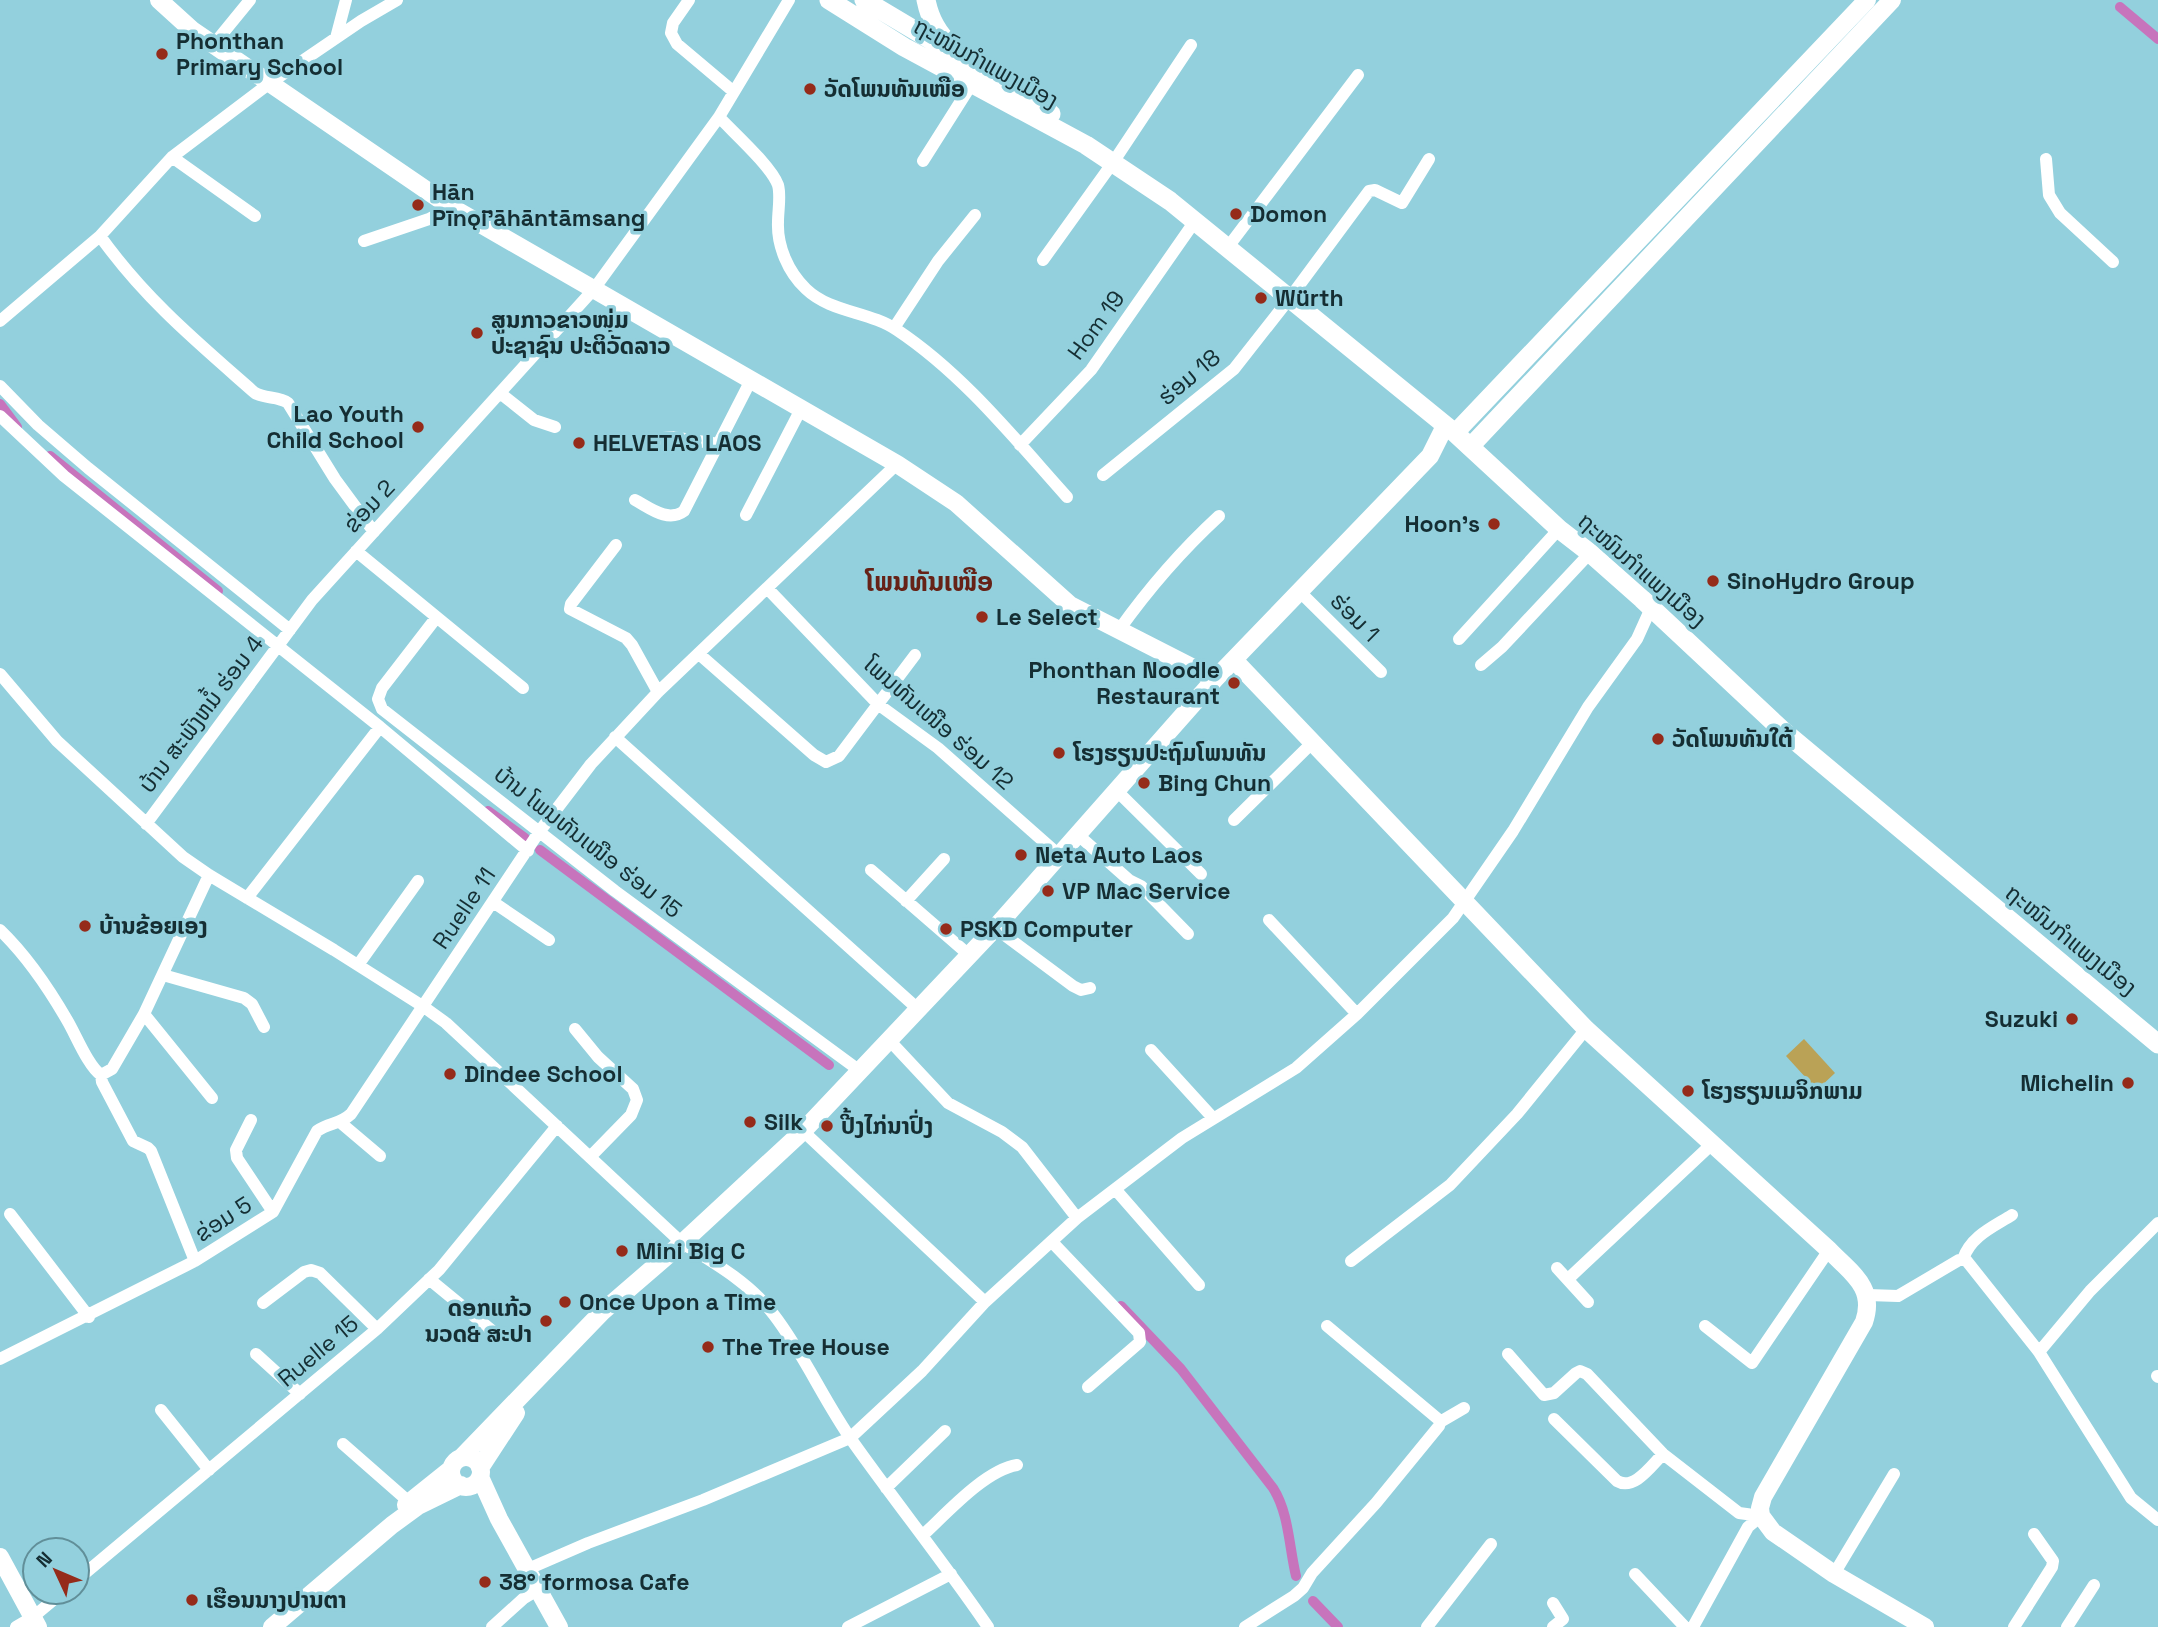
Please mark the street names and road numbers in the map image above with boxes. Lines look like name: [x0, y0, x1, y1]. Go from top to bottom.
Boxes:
street label: ຖະໜົນກຳແພງເມືອງ: [908, 11, 1064, 115]
street label: Hom 19: [1061, 284, 1131, 366]
street label: ຮ່ອມ 18: [1152, 342, 1226, 412]
street label: ຂ່ອມ 2: [337, 473, 401, 539]
street label: ຖະໜົນກຳແພງເມືອງ: [1571, 506, 1713, 634]
street label: ຮ່ອມ 1: [1324, 586, 1386, 648]
street label: ບ້ານ ສະພັງຫມໍ້ ຮ່ອມ 4: [130, 628, 270, 799]
street label: ໂພນທັນເໜືອ ຮ່ອມ 12: [857, 649, 1020, 796]
street label: ບ້ານ ໂພນທັນເໜືອ ຮ່ອມ 15: [488, 759, 688, 925]
street label: Ruelle 11: [426, 861, 502, 955]
street label: ຖະໜົນກຳແພງເມືອງ: [1999, 878, 2143, 1002]
street label: ຂ່ອມ 5: [189, 1189, 257, 1249]
street label: Ruelle 15: [271, 1309, 365, 1393]

